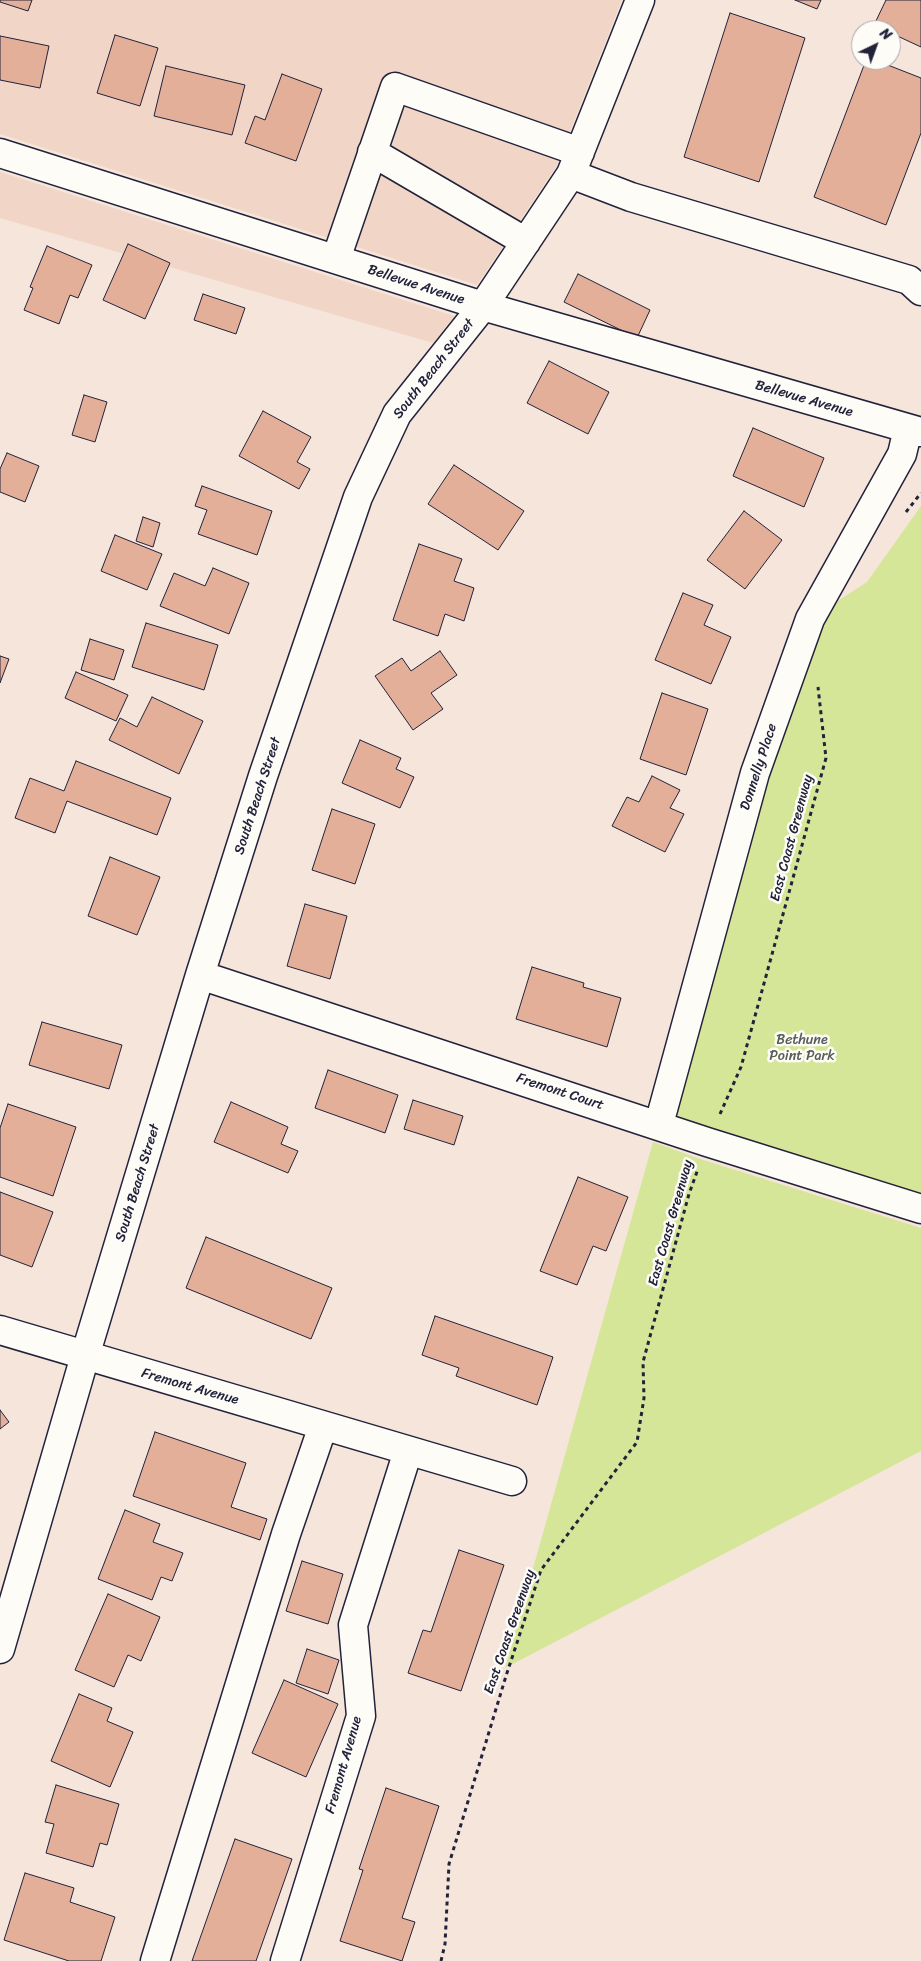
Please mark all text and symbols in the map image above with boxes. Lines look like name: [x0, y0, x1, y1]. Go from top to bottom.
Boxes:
north arrow: [851, 20, 901, 70]
text: N: [874, 22, 898, 47]
street label: Bellevue Avenue: [365, 261, 467, 309]
street label: South Beach Street: [390, 316, 478, 422]
street label: Bellevue Avenue: [753, 377, 855, 421]
street label: Donnelly Place: [737, 721, 781, 813]
street label: South Beach Street: [231, 735, 285, 857]
street label: East Coast Greenway: [767, 773, 817, 903]
park label: Bethune Point Park: [769, 1032, 835, 1064]
street label: Fremont Court: [514, 1070, 606, 1114]
street label: South Beach Street: [112, 1122, 164, 1244]
street label: East Coast Greenway: [645, 1158, 697, 1288]
street label: Fremont Avenue: [139, 1365, 241, 1409]
street label: East Coast Greenway: [481, 1568, 539, 1696]
street label: Fremont Avenue: [322, 1714, 366, 1816]

